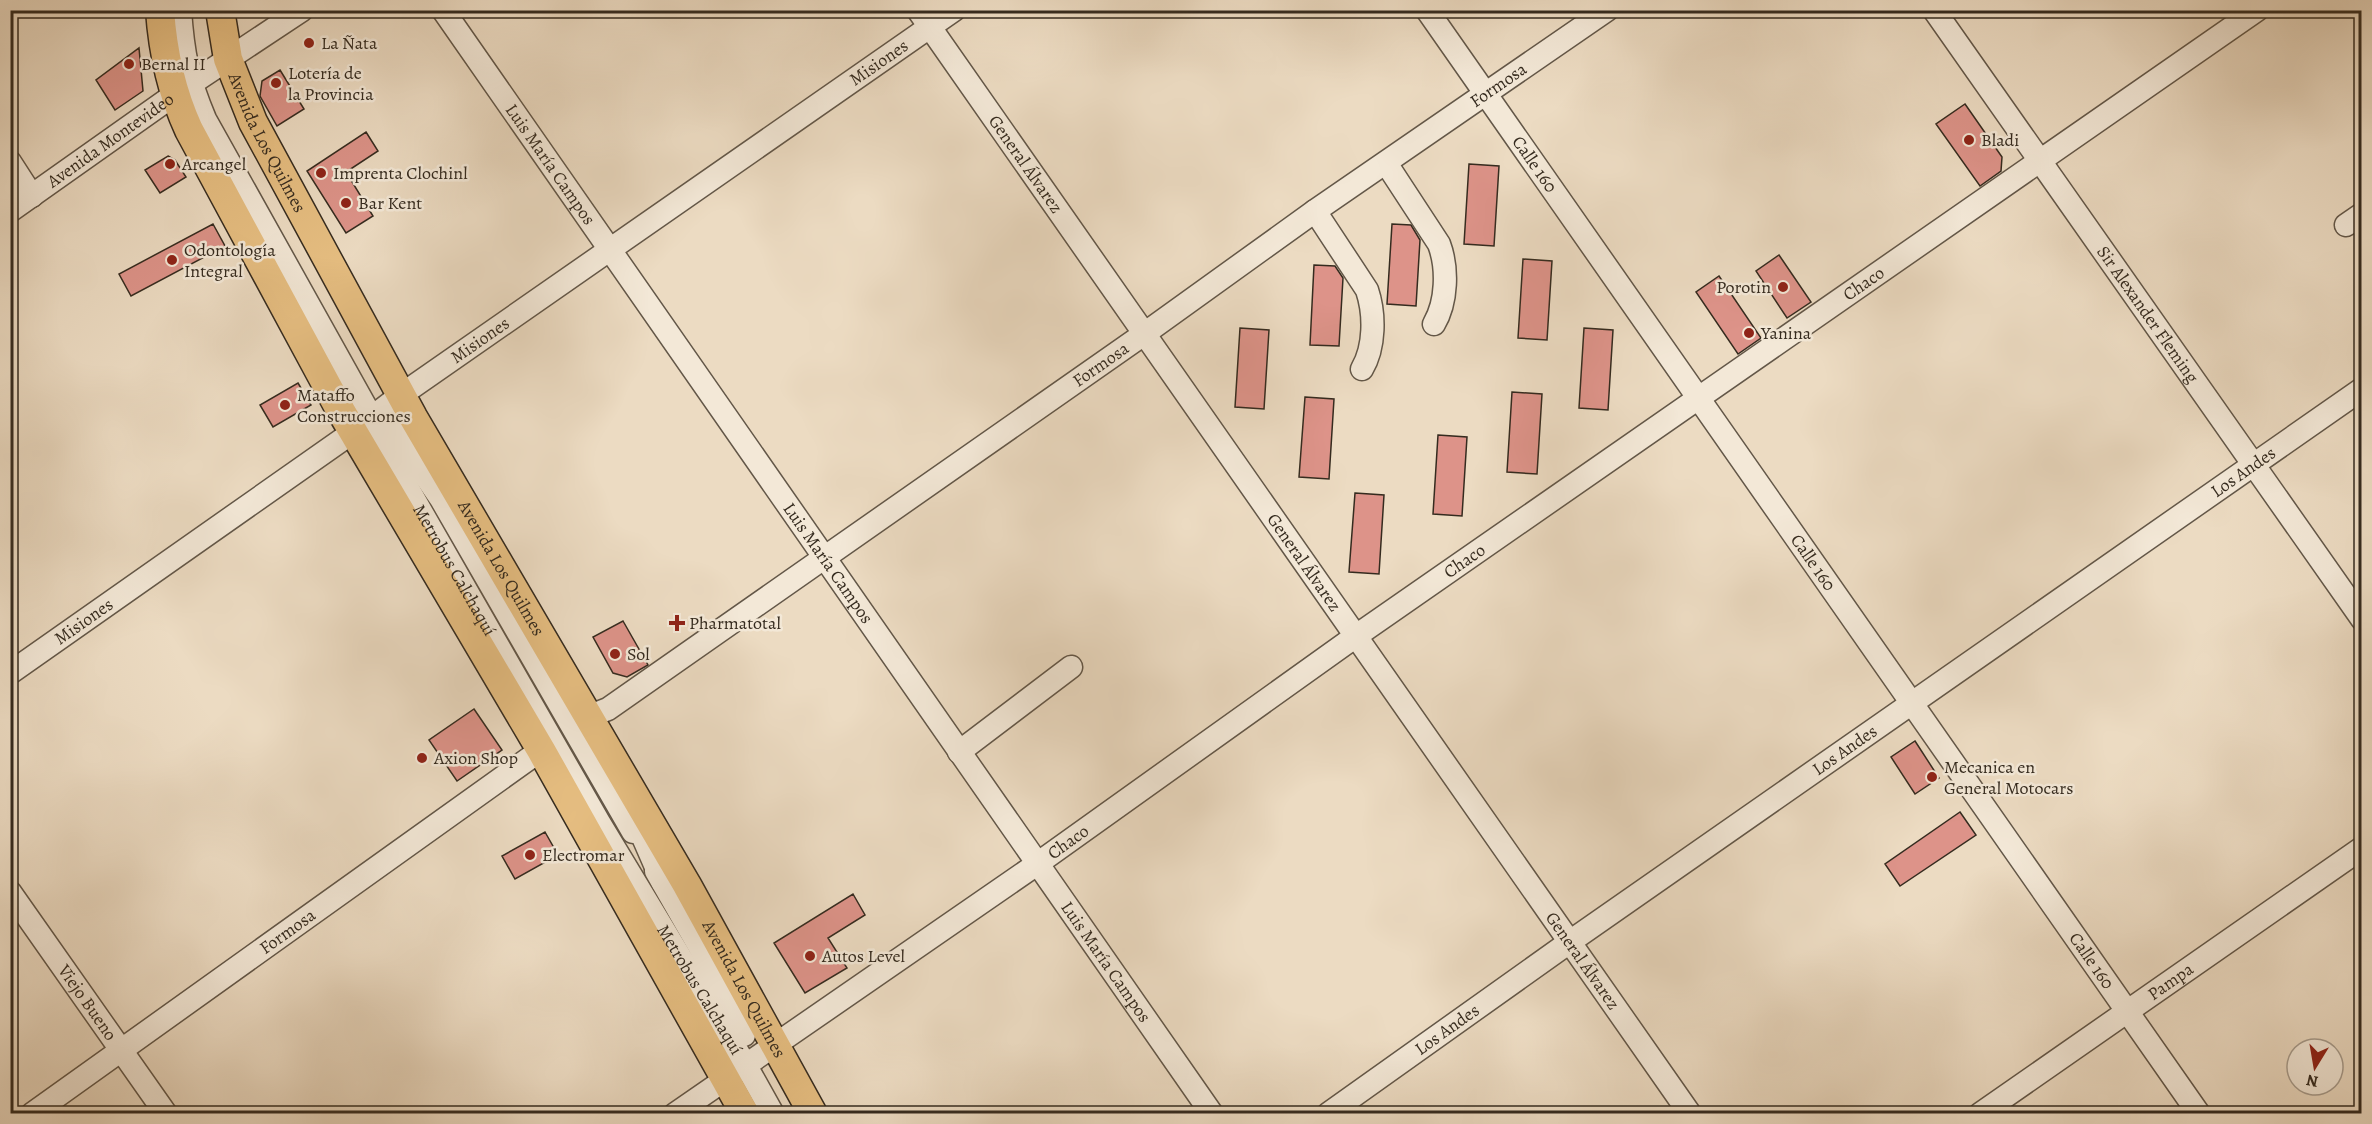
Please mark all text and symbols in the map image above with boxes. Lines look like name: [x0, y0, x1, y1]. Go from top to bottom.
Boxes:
place label: La Ñata: [321, 31, 378, 55]
street label: Misiones: [845, 33, 913, 91]
marker: La Ñata: [302, 36, 316, 50]
place label: Bernal II: [141, 52, 206, 76]
marker: Bernal II: [122, 57, 136, 71]
street label: Formosa: [1465, 57, 1532, 113]
place label: Lotería de la Provincia: [288, 61, 374, 106]
street label: Avenida Los Quilmes: [222, 68, 312, 217]
marker: Lotería de la Provincia: [269, 76, 283, 90]
street label: Avenida Montevideo: [41, 87, 179, 194]
street label: Luis María Campos: [500, 99, 601, 230]
street label: General Álvarez: [983, 110, 1068, 218]
place label: Bladi: [1981, 128, 2019, 152]
street label: Calle 160: [1506, 131, 1563, 197]
marker: Bladi: [1962, 133, 1976, 147]
place label: Arcangel: [181, 152, 247, 176]
marker: Arcangel: [163, 157, 177, 171]
place label: Imprenta Clochinl: [333, 161, 468, 185]
marker: Imprenta Clochinl: [314, 166, 328, 180]
place label: Bar Kent: [358, 191, 422, 215]
marker: Bar Kent: [339, 196, 353, 210]
place label: Odontología Integral: [184, 238, 276, 283]
street label: Sir Alexander Fleming: [2091, 241, 2204, 388]
marker: Odontología Integral: [165, 253, 179, 267]
street label: Chaco: [1838, 261, 1889, 306]
place label: Porotin: [1716, 275, 1771, 299]
marker: Porotin: [1776, 280, 1790, 294]
street label: Misiones: [446, 311, 514, 369]
place label: Yanina: [1760, 321, 1812, 345]
marker: Yanina: [1742, 326, 1756, 340]
street label: Formosa: [1068, 336, 1134, 392]
place label: Mataffo Construcciones: [297, 383, 411, 428]
marker: Mataffo Construcciones: [278, 398, 292, 412]
street label: Los Andes: [2206, 441, 2280, 503]
street label: Avenida Los Quilmes: [452, 495, 551, 640]
street label: Luis María Campos: [778, 498, 879, 628]
street label: Metrobus Calchaquí: [407, 500, 502, 640]
street label: General Álvarez: [1262, 509, 1347, 616]
street label: Calle 160: [1785, 529, 1841, 596]
street label: Chaco: [1439, 538, 1490, 584]
street label: Misiones: [49, 592, 118, 650]
place label: Pharmatotal: [689, 611, 781, 635]
marker: Pharmatotal: [670, 616, 684, 630]
place label: Sol: [627, 642, 650, 666]
marker: Sol: [608, 647, 622, 661]
street label: Los Andes: [1807, 719, 1882, 781]
place label: Axion Shop: [433, 746, 518, 770]
marker: Axion Shop: [415, 751, 429, 765]
place label: Mecanica en General Motocars: [1944, 755, 2073, 800]
marker: Mecanica en General Motocars: [1925, 770, 1939, 784]
street label: Chaco: [1042, 819, 1094, 865]
place label: Electromar: [542, 843, 625, 867]
marker: Electromar: [523, 848, 537, 862]
street label: Luis María Campos: [1055, 896, 1157, 1027]
street label: Formosa: [254, 903, 321, 960]
street label: General Álvarez: [1540, 907, 1625, 1014]
street label: Avenida Los Quilmes: [696, 915, 792, 1062]
street label: Metrobus Calchaquí: [651, 920, 749, 1059]
street label: Calle 160: [2064, 927, 2120, 994]
place label: Autos Level: [821, 944, 906, 968]
marker: Autos Level: [803, 949, 817, 963]
street label: Pampa: [2143, 957, 2199, 1006]
street label: Viejo Bueno: [52, 959, 123, 1045]
street label: Los Andes: [1410, 998, 1484, 1061]
north arrow: [2285, 1037, 2345, 1097]
text: N: [2304, 1069, 2320, 1093]

